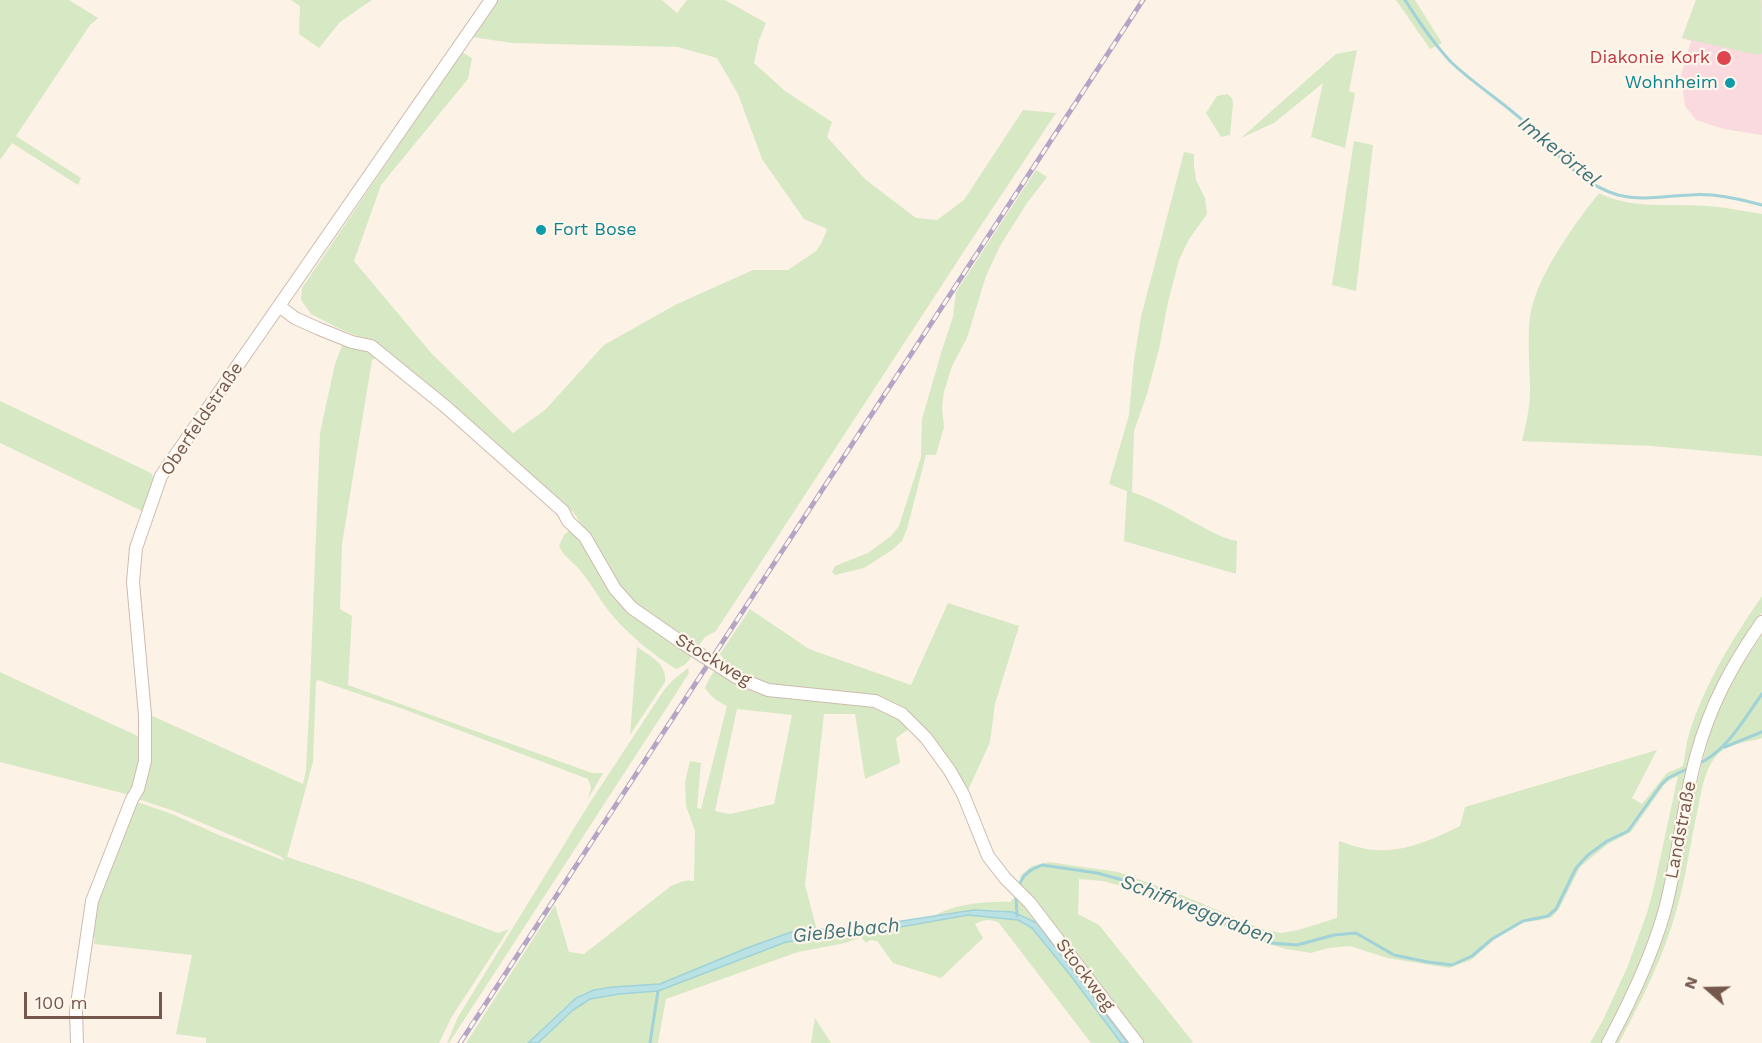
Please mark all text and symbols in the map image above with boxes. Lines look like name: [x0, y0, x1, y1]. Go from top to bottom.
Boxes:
place label: Diakonie Kork: [1590, 47, 1710, 69]
marker: Diakonie Kork: [1715, 49, 1733, 67]
place label: Wohnheim: [1625, 72, 1718, 94]
marker: Wohnheim: [1723, 76, 1737, 90]
water label: Imkerörtel: [1513, 112, 1605, 192]
place label: Fort Bose: [553, 219, 637, 241]
marker: Fort Bose: [534, 223, 548, 237]
street label: Oberfeldstraße: [156, 358, 248, 480]
street label: Stockweg: [671, 629, 755, 691]
street label: Landstraße: [1661, 779, 1701, 881]
water label: Schiffweggraben: [1117, 870, 1277, 950]
water label: Gießelbach: [791, 913, 901, 949]
street label: Stockweg: [1051, 935, 1119, 1015]
north arrow: [1678, 959, 1738, 1019]
text: N: [1680, 974, 1702, 992]
scale bar: [27, 980, 165, 1018]
text: 100 m: [35, 992, 88, 1013]

